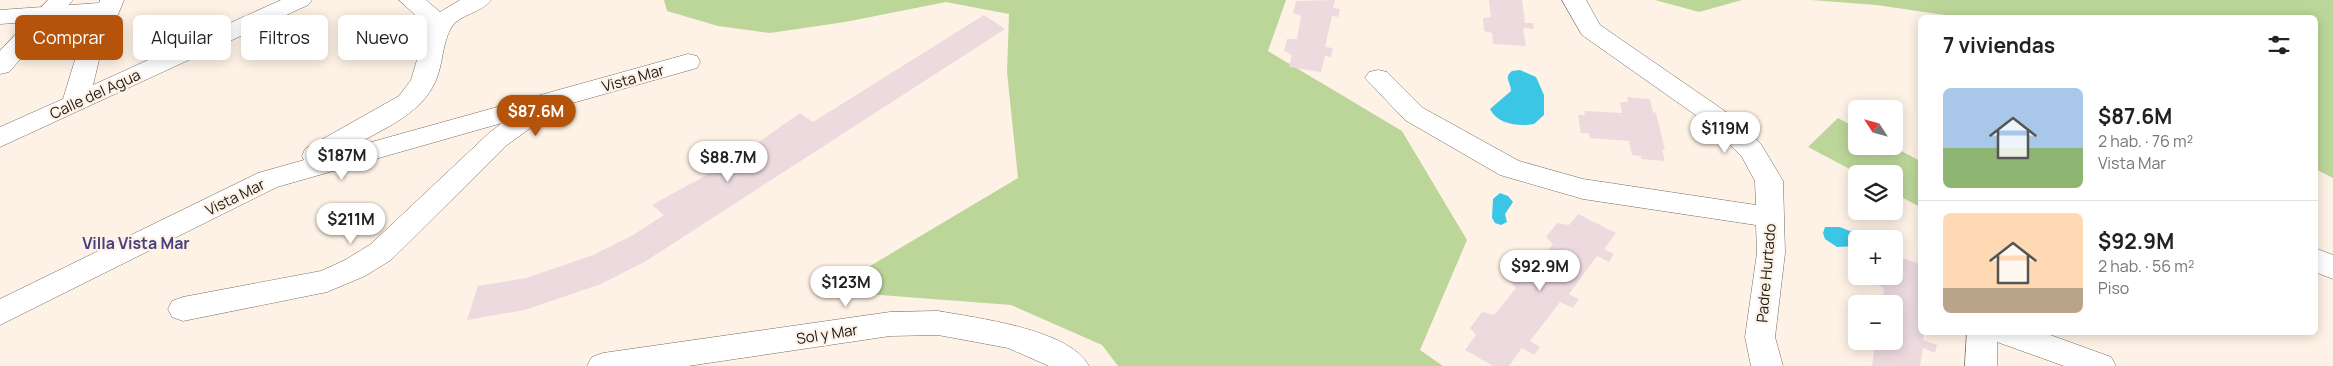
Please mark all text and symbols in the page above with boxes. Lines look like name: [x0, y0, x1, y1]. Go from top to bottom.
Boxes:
chip: Comprar: [15, 15, 123, 60]
chip: Alquilar: [133, 15, 231, 60]
chip: Filtros: [241, 15, 328, 60]
chip: Nuevo: [338, 15, 427, 60]
text: 7 viviendas: [1943, 31, 2055, 59]
icon: filters: [2265, 31, 2293, 59]
street label: Vista Mar: [599, 59, 667, 97]
street label: Calle del Agua: [46, 64, 144, 124]
pin: $87.6M: [495, 94, 577, 137]
text: $87.6M: [508, 100, 564, 122]
north arrow: [1848, 100, 1902, 155]
map controls: [1848, 100, 1903, 350]
text: $87.6M: [2098, 102, 2172, 130]
icon: home: [1983, 108, 2043, 168]
pin: $119M: [1690, 112, 1760, 154]
text: $119M: [1701, 117, 1749, 139]
text: 2 hab. · 76 m²: [2098, 130, 2193, 152]
pin: $187M: [307, 138, 377, 181]
pin: $88.7M: [687, 140, 769, 183]
text: $187M: [317, 144, 367, 166]
text: $88.7M: [700, 146, 756, 168]
text: Vista Mar: [2098, 152, 2166, 174]
button: layers: [1848, 165, 1903, 220]
street label: Vista Mar: [202, 173, 269, 220]
pin: $211M: [316, 202, 386, 245]
text: $211M: [327, 208, 375, 230]
street label: Padre Hurtado: [1751, 222, 1781, 324]
text: $92.9M: [2098, 227, 2174, 255]
button: +: [1848, 230, 1903, 285]
district label: Villa Vista Mar: [82, 232, 190, 254]
icon: home: [1983, 233, 2043, 293]
pin: $92.9M: [1499, 250, 1581, 292]
text: $92.9M: [1511, 255, 1569, 277]
text: 2 hab. · 56 m²: [2098, 255, 2194, 277]
pin: $123M: [811, 266, 881, 308]
text: $123M: [821, 271, 871, 293]
text: Piso: [2098, 277, 2129, 299]
button: −: [1848, 295, 1903, 350]
street label: Sol y Mar: [795, 319, 860, 349]

